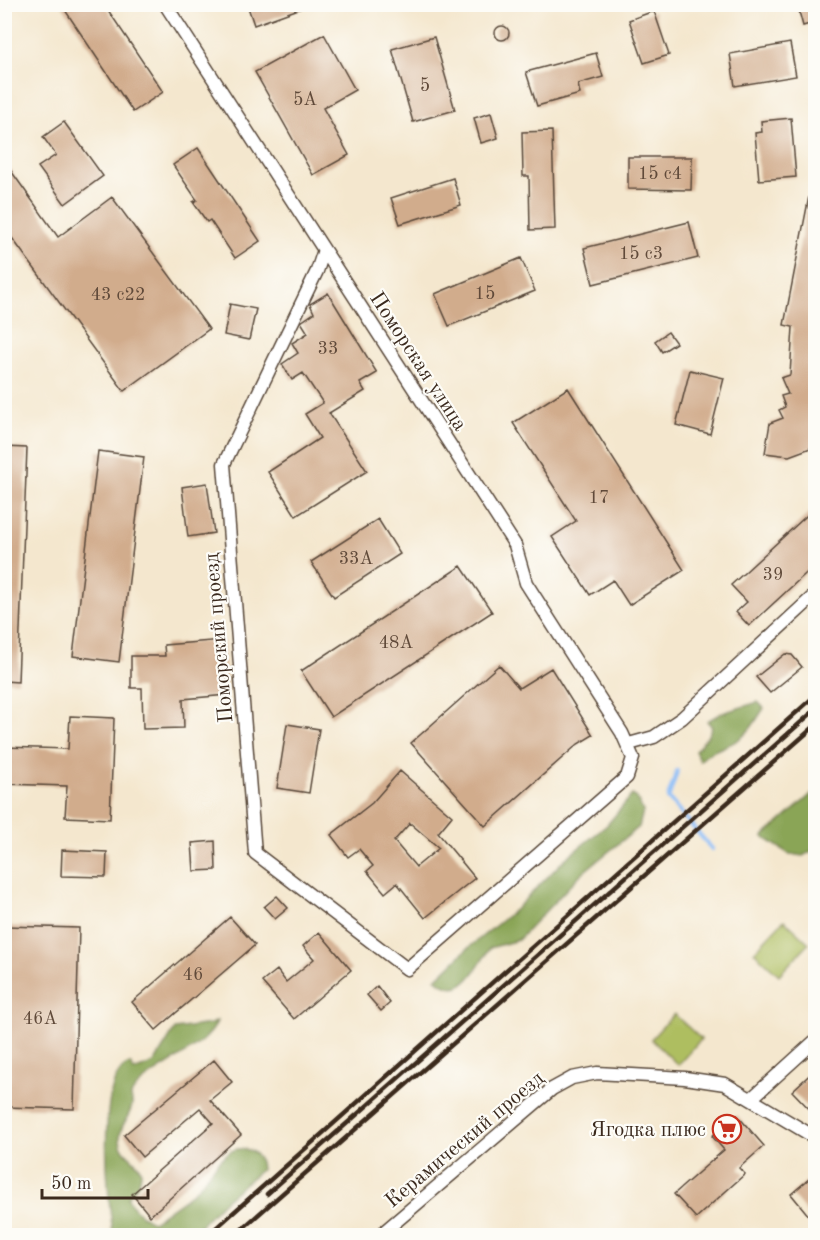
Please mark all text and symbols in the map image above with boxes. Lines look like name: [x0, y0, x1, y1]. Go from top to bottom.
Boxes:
house number: 5: [420, 77, 430, 95]
house number: 5А: [293, 91, 317, 109]
house number: 15 с4: [638, 165, 682, 183]
house number: 15 с3: [619, 245, 663, 263]
house number: 15: [475, 285, 495, 303]
house number: 43 с22: [91, 286, 145, 304]
street label: Поморская улица: [365, 289, 470, 435]
house number: 33: [318, 340, 338, 358]
house number: 17: [589, 489, 609, 507]
house number: 33А: [339, 550, 374, 568]
street label: Поморский проезд: [202, 551, 237, 724]
house number: 39: [763, 566, 783, 584]
house number: 48А: [379, 634, 414, 652]
house number: 46: [183, 966, 203, 984]
house number: 46А: [23, 1010, 58, 1028]
street label: Керамический проезд: [382, 1067, 549, 1212]
supermarket icon: Ягодка плюс: [711, 1113, 743, 1145]
place label: Ягодка плюс: [590, 1120, 706, 1141]
scale bar: [42, 1162, 148, 1200]
text: 50 m: [51, 1175, 91, 1193]

